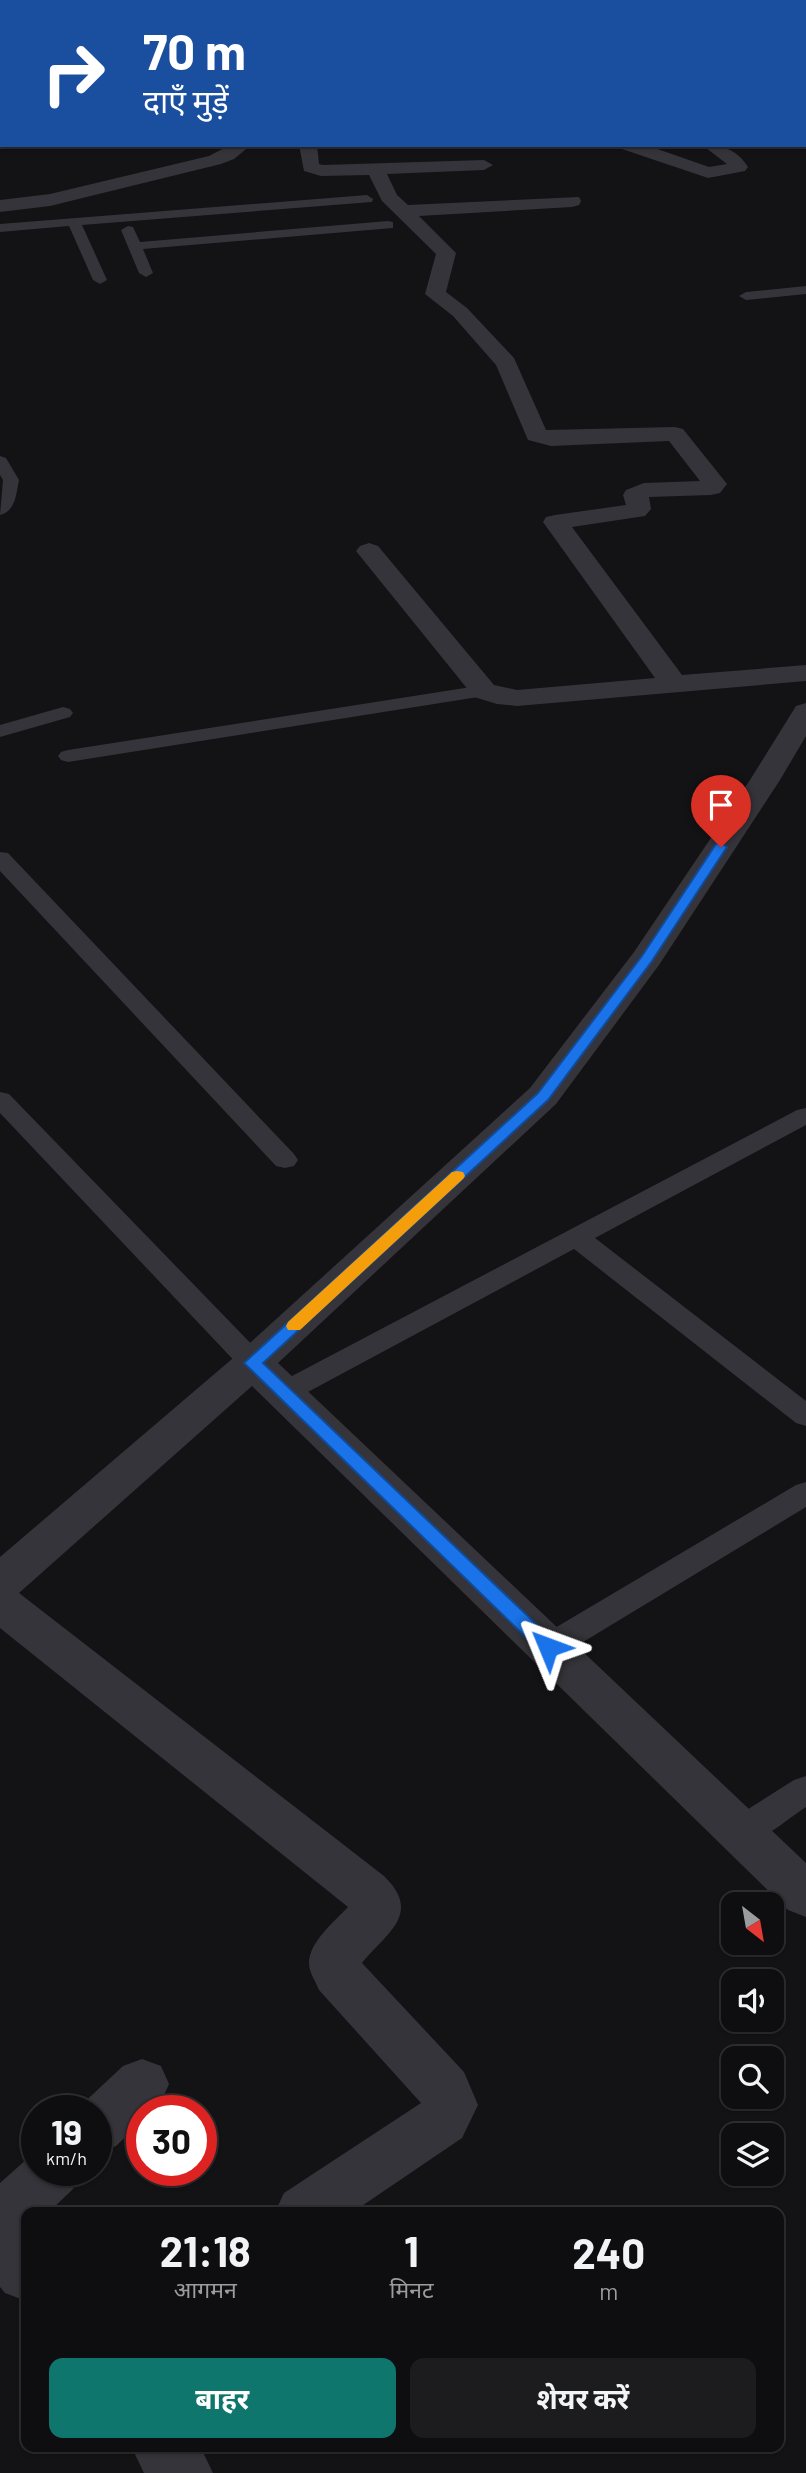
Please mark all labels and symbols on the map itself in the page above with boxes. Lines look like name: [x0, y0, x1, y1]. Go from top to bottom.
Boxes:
pin: [691, 775, 751, 847]
position arrow: [511, 1610, 585, 1684]
north arrow: [721, 1892, 784, 1955]
speed limit sign: 30: [126, 2095, 217, 2186]

